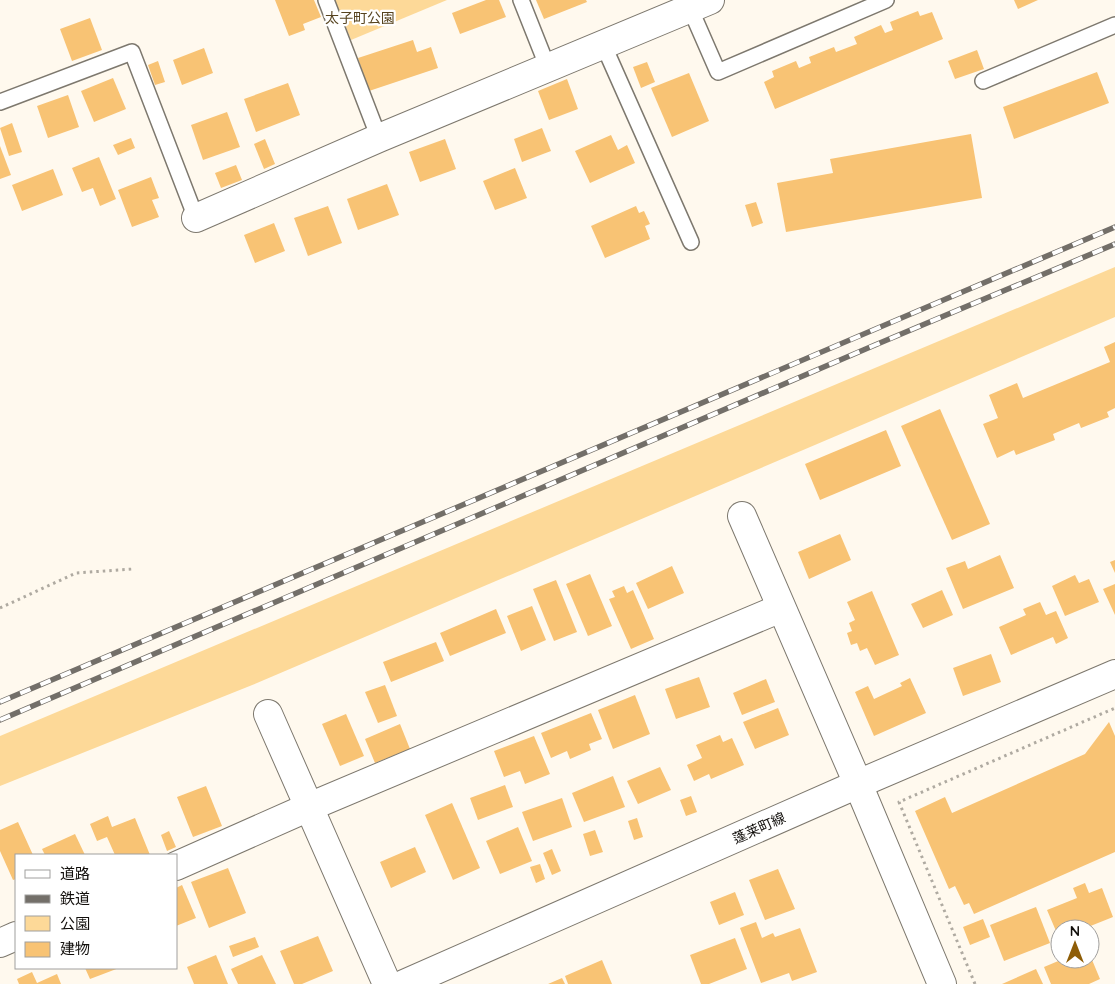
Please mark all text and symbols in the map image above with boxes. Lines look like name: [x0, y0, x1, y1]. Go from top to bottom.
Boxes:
park label: 太子町公園: [325, 9, 395, 27]
street label: 蓬莱町線: [730, 808, 788, 848]
legend: [15, 854, 178, 969]
text: 道路: [60, 864, 90, 883]
text: 鉄道: [60, 889, 90, 908]
text: 公園: [60, 914, 90, 933]
north arrow: [1050, 919, 1100, 969]
text: N: [1070, 922, 1080, 940]
text: 建物: [60, 939, 90, 958]

